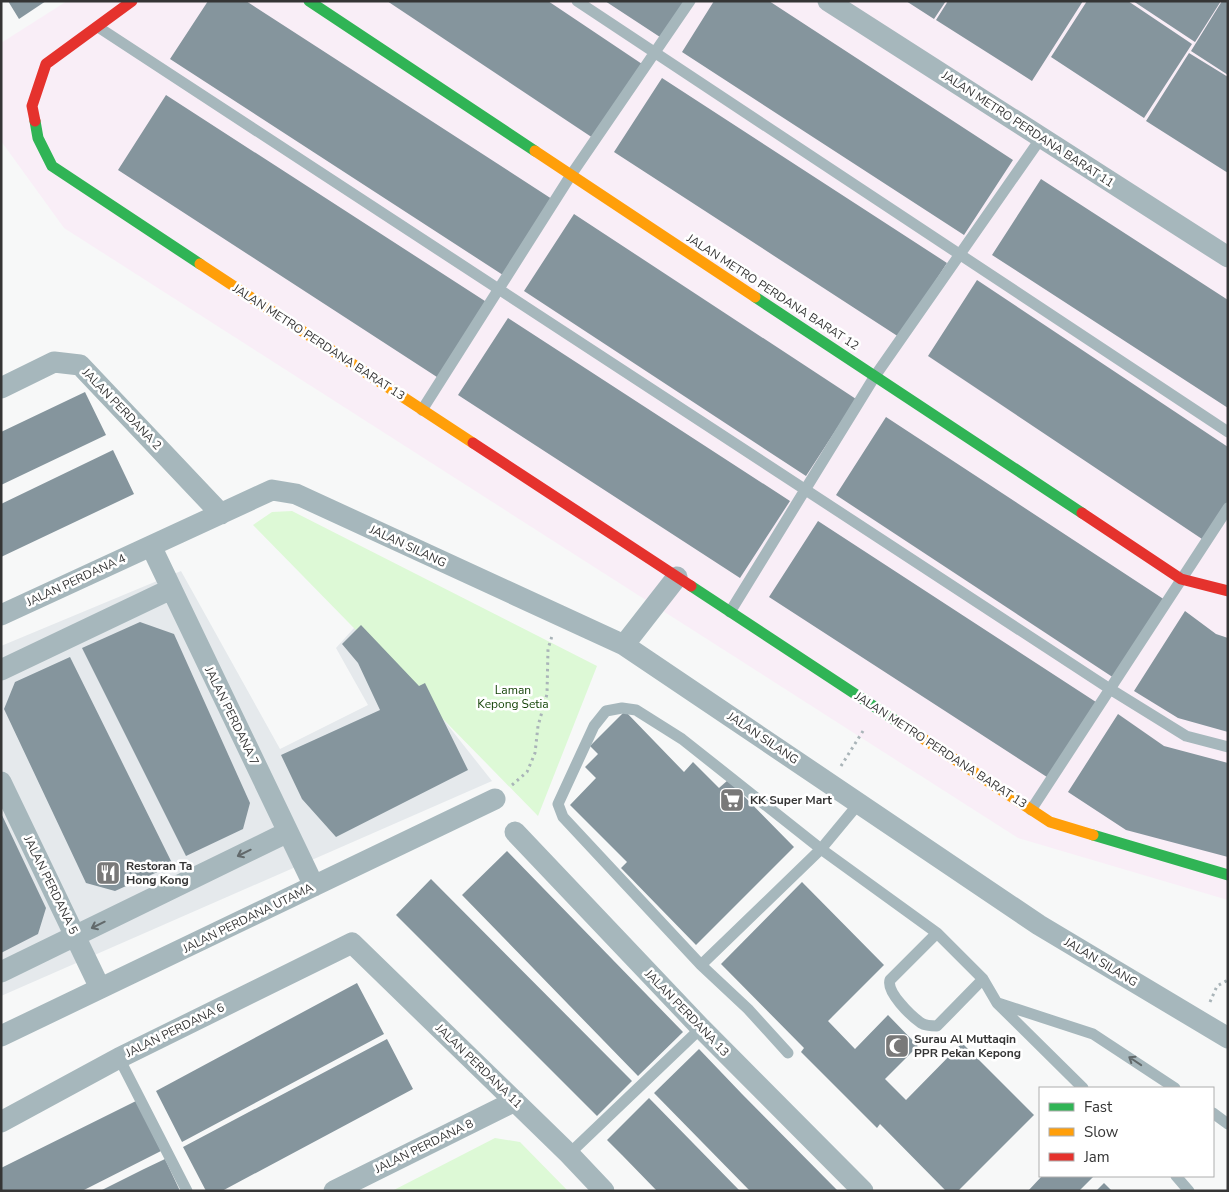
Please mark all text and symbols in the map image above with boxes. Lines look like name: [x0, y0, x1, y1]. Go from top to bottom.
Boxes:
street label: JALAN METRO PERDANA BARAT 11: [938, 67, 1117, 191]
street label: JALAN METRO PERDANA BARAT 12: [683, 230, 862, 354]
street label: JALAN METRO PERDANA BARAT 13: [229, 280, 408, 404]
street label: JALAN PERDANA 2: [78, 364, 165, 453]
street label: JALAN SILANG: [366, 521, 449, 571]
street label: JALAN PERDANA 4: [23, 550, 128, 610]
street label: JALAN PERDANA 7: [201, 663, 263, 768]
park label: Laman Kepong Setia: [477, 682, 549, 712]
street label: JALAN METRO PERDANA BARAT 13: [851, 688, 1030, 812]
street label: JALAN SILANG: [723, 708, 802, 768]
supermarket icon: KK Super Mart: [719, 787, 745, 813]
place label: KK Super Mart: [750, 792, 832, 808]
street label: JALAN PERDANA 5: [20, 832, 82, 937]
one-way arrow: [237, 849, 252, 859]
place label: Restoran Ta Hong Kong: [126, 858, 192, 888]
restaurant icon: Restoran Ta Hong Kong: [95, 860, 121, 886]
street label: JALAN PERDANA UTAMA: [179, 879, 316, 957]
one-way arrow: [91, 921, 106, 930]
street label: JALAN SILANG: [1061, 933, 1141, 990]
street label: JALAN PERDANA 13: [641, 965, 733, 1060]
street label: JALAN PERDANA 6: [122, 999, 227, 1061]
street label: JALAN PERDANA 11: [431, 1020, 526, 1112]
place label: Surau Al Muttaqin PPR Pekan Kepong: [914, 1031, 1021, 1061]
mosque icon: Surau Al Muttaqin PPR Pekan Kepong: [884, 1033, 910, 1059]
one-way arrow: [1128, 1056, 1142, 1066]
legend: [1039, 1087, 1214, 1177]
text: Fast: [1084, 1097, 1113, 1117]
street label: JALAN PERDANA 8: [371, 1115, 476, 1177]
text: Slow: [1084, 1122, 1119, 1142]
text: Jam: [1083, 1147, 1110, 1167]

